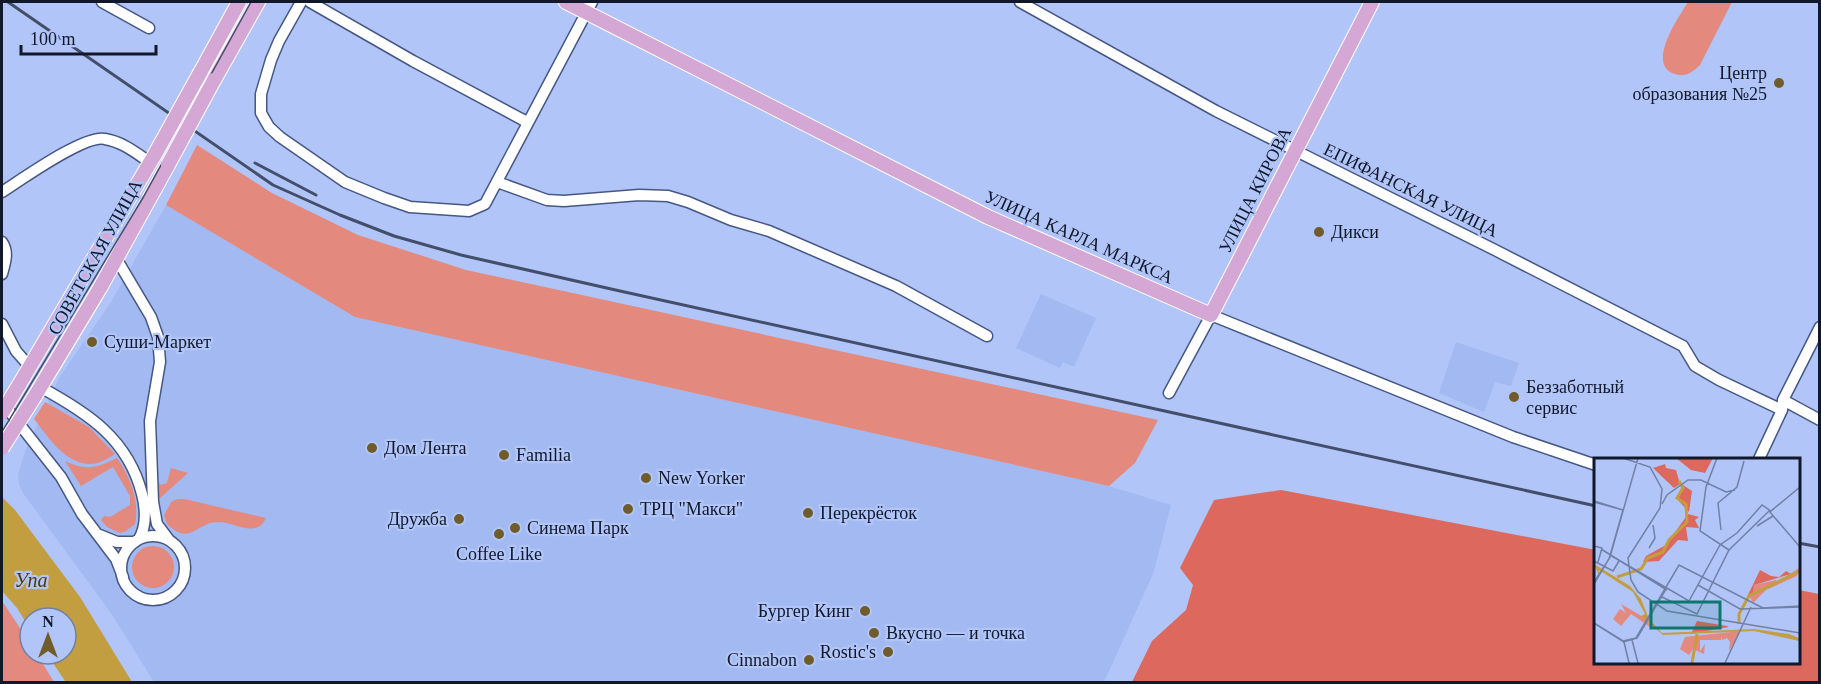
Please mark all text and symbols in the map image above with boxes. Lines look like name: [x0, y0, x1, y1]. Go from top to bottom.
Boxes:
scale bar: [21, 18, 156, 56]
text: 100 m: [30, 29, 76, 49]
place label: Центр образования №25: [1632, 63, 1767, 104]
marker: Центр образования №25: [1772, 76, 1786, 90]
street label: УЛИЦА КИРОВА: [1215, 124, 1295, 256]
street label: ЕПИФАНСКАЯ УЛИЦА: [1321, 139, 1501, 241]
street label: СОВЕТСКАЯ УЛИЦА: [44, 176, 146, 338]
street label: УЛИЦА КАРЛА МАРКСА: [982, 186, 1176, 288]
place label: Дикси: [1331, 222, 1379, 242]
marker: Дикси: [1312, 225, 1326, 239]
place label: Суши-Маркет: [104, 332, 211, 352]
marker: Суши-Маркет: [85, 335, 99, 349]
place label: Беззаботный сервис: [1526, 377, 1624, 418]
marker: Беззаботный сервис: [1507, 390, 1521, 404]
place label: Дом Лента: [384, 438, 467, 458]
marker: Дом Лента: [365, 441, 379, 455]
place label: Familia: [516, 445, 571, 465]
marker: Familia: [497, 448, 511, 462]
inset map: [1594, 458, 1800, 663]
place label: New Yorker: [658, 468, 745, 488]
marker: New Yorker: [639, 471, 653, 485]
place label: ТРЦ "Макси": [640, 499, 743, 519]
marker: ТРЦ "Макси": [621, 502, 635, 516]
place label: Перекрёсток: [820, 503, 917, 523]
marker: Перекрёсток: [801, 506, 815, 520]
place label: Дружба: [388, 509, 447, 529]
marker: Дружба: [452, 512, 466, 526]
place label: Синема Парк: [527, 518, 629, 538]
marker: Синема Парк: [508, 521, 522, 535]
marker: Coffee Like: [492, 527, 506, 541]
place label: Coffee Like: [456, 544, 542, 564]
water label: Упа: [15, 569, 47, 591]
place label: Бургер Кинг: [758, 601, 853, 621]
marker: Бургер Кинг: [858, 604, 872, 618]
north arrow: [18, 606, 78, 666]
text: N: [42, 613, 54, 630]
place label: Вкусно — и точка: [886, 623, 1025, 643]
marker: Вкусно — и точка: [867, 626, 881, 640]
place label: Rostic's: [820, 642, 876, 662]
marker: Rostic's: [881, 645, 895, 659]
place label: Cinnabon: [727, 650, 797, 670]
marker: Cinnabon: [802, 653, 816, 667]

